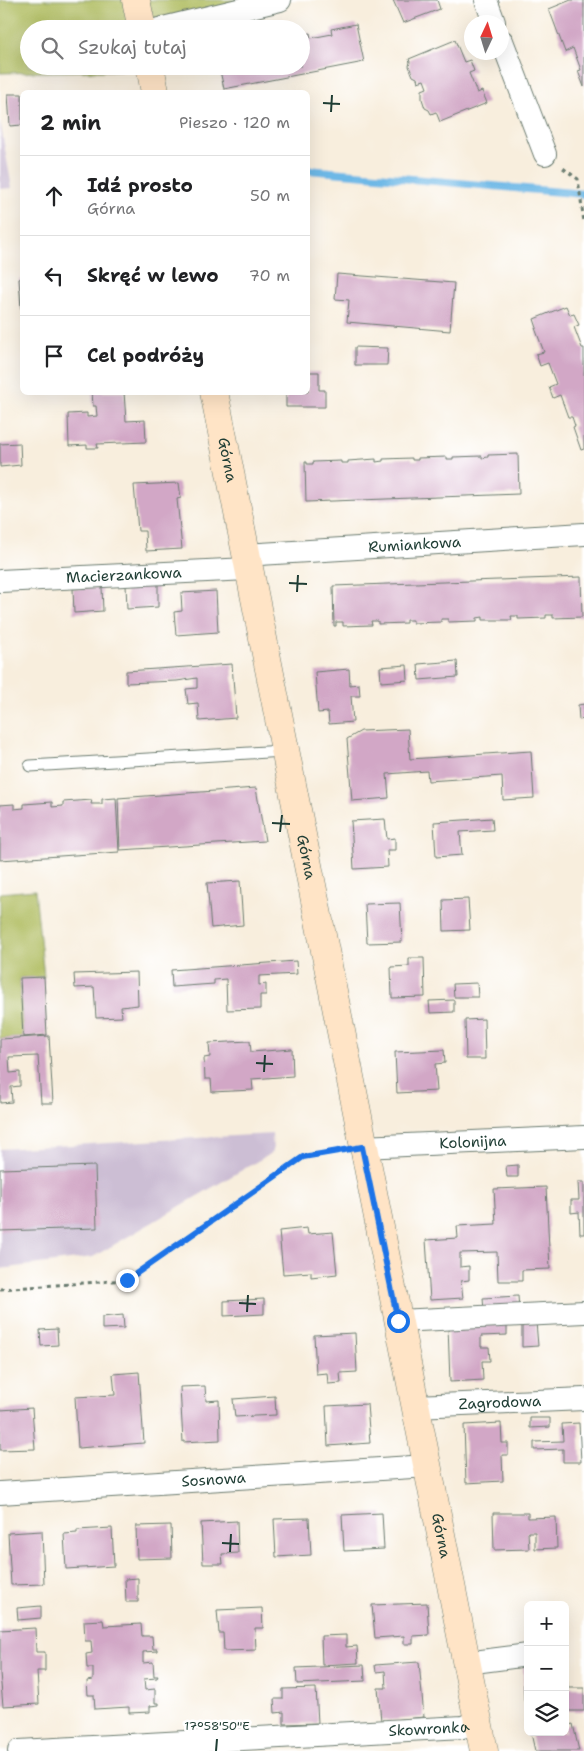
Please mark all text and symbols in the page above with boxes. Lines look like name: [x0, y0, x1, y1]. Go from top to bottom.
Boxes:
north arrow: [464, 15, 509, 60]
search box: [20, 20, 310, 75]
icon: search: [38, 34, 66, 62]
text: Szukaj tutaj: [78, 35, 187, 60]
text: 2 min: [40, 109, 101, 137]
text: Pieszo · 120 m: [179, 112, 290, 133]
text: Idź prosto: [87, 173, 193, 198]
icon: ahead: [40, 182, 68, 210]
text: 50 m: [250, 185, 290, 206]
text: Górna: [87, 198, 135, 219]
icon: left: [40, 262, 68, 290]
text: Skręć w lewo: [87, 263, 219, 288]
text: 70 m: [249, 265, 290, 286]
icon: arrive: [40, 342, 68, 370]
text: Cel podróży: [87, 343, 204, 368]
street label: Górna: [213, 435, 242, 485]
street label: Rumiankowa: [368, 532, 462, 557]
street label: Macierzankowa: [66, 562, 183, 588]
street label: Górna: [292, 833, 321, 882]
street label: Kolonijna: [439, 1130, 508, 1154]
route end: [116, 1269, 139, 1292]
route start: [387, 1310, 410, 1333]
street label: Zagrodowa: [458, 1391, 542, 1414]
street label: Sosnowa: [181, 1467, 247, 1492]
street label: Górna: [427, 1511, 456, 1560]
map controls: [524, 1601, 569, 1736]
button: +: [524, 1601, 569, 1646]
button: −: [524, 1646, 569, 1691]
button: layers: [524, 1691, 569, 1736]
street label: Skowronka: [388, 1715, 473, 1741]
text: 17°58'50"E: [184, 1718, 250, 1734]

